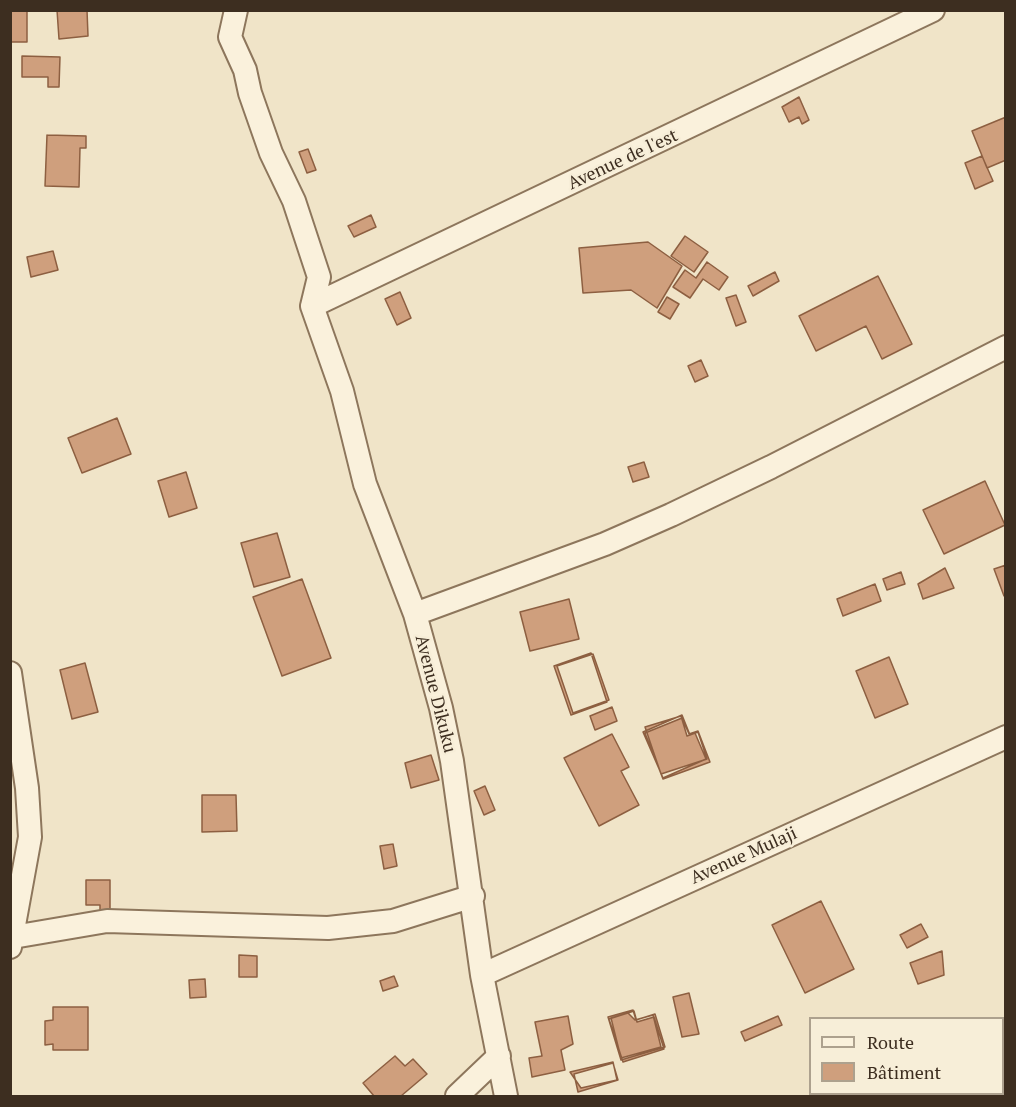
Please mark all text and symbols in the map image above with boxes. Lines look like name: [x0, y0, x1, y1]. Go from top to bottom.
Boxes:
street label: Avenue de l'est: [565, 125, 681, 195]
street label: Avenue Dikuku: [410, 633, 460, 755]
street label: Avenue Mulaji: [687, 823, 801, 889]
legend: [809, 1017, 1004, 1095]
text: Route: [867, 1030, 914, 1054]
text: Bâtiment: [867, 1060, 941, 1084]

